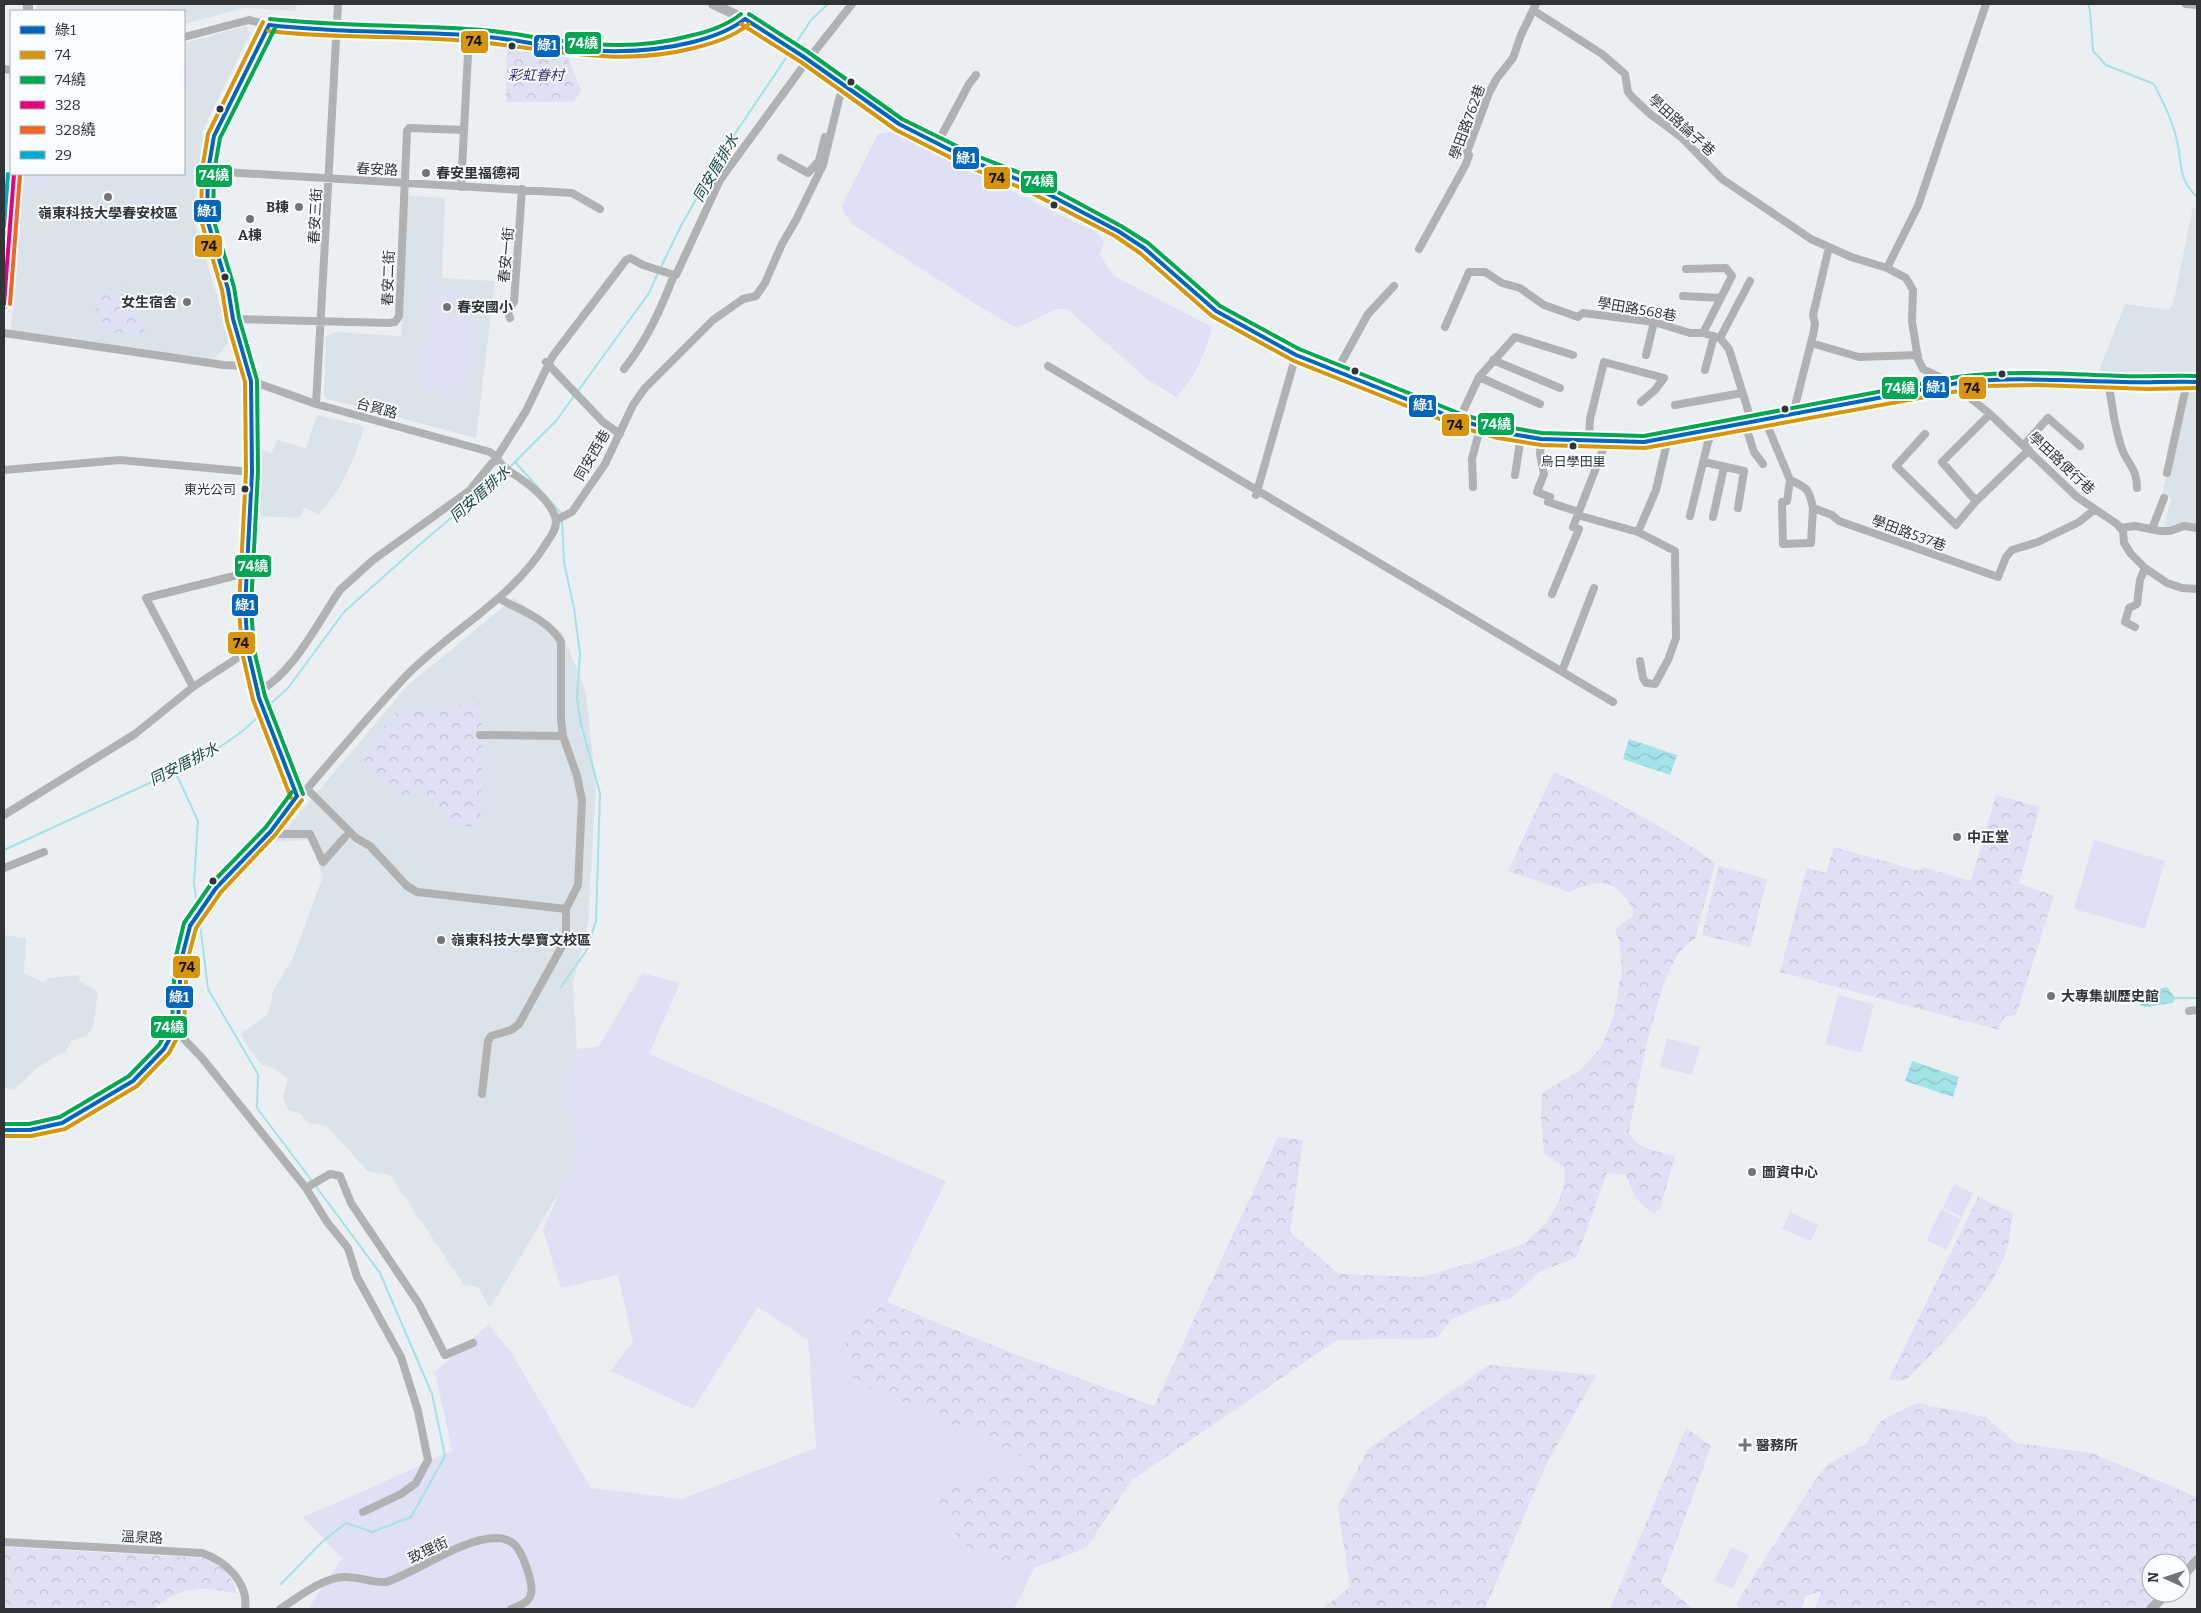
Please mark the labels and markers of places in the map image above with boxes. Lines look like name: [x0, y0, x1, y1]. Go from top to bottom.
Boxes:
unlabelled marker: [507, 41, 517, 51]
unlabelled marker: [846, 77, 856, 87]
unlabelled marker: [215, 104, 225, 114]
place label: 春安里福德祠: [436, 165, 520, 182]
marker: 春安里福德祠: [420, 167, 432, 179]
marker: 嶺東科技大學春安校區: [102, 191, 114, 203]
place label: B棟: [266, 199, 289, 216]
unlabelled marker: [1049, 200, 1059, 210]
marker: B棟: [293, 201, 305, 213]
place label: 嶺東科技大學春安校區: [38, 205, 178, 222]
marker: A棟: [244, 213, 256, 225]
place label: A棟: [238, 227, 262, 244]
unlabelled marker: [220, 272, 230, 282]
place label: 女生宿舍: [121, 294, 177, 311]
marker: 女生宿舍: [181, 296, 193, 308]
place label: 春安國小: [457, 299, 513, 316]
marker: 春安國小: [441, 301, 453, 313]
unlabelled marker: [1350, 366, 1360, 376]
unlabelled marker: [1997, 369, 2007, 379]
unlabelled marker: [1780, 404, 1790, 414]
marker: 烏日學田里: [1568, 441, 1578, 451]
place label: 烏日學田里: [1540, 454, 1606, 469]
place label: 東光公司: [184, 482, 236, 497]
marker: 東光公司: [240, 484, 250, 494]
place label: 中正堂: [1967, 829, 2009, 846]
marker: 中正堂: [1951, 831, 1963, 843]
unlabelled marker: [208, 876, 218, 886]
place label: 嶺東科技大學寶文校區: [451, 932, 591, 949]
marker: 嶺東科技大學寶文校區: [435, 934, 447, 946]
place label: 大專集訓歷史館: [2061, 988, 2159, 1005]
marker: 大專集訓歷史館: [2045, 990, 2057, 1002]
place label: 圖資中心: [1762, 1164, 1818, 1181]
marker: 圖資中心: [1746, 1166, 1758, 1178]
place label: 醫務所: [1756, 1437, 1798, 1454]
marker: 醫務所: [1738, 1438, 1752, 1452]

